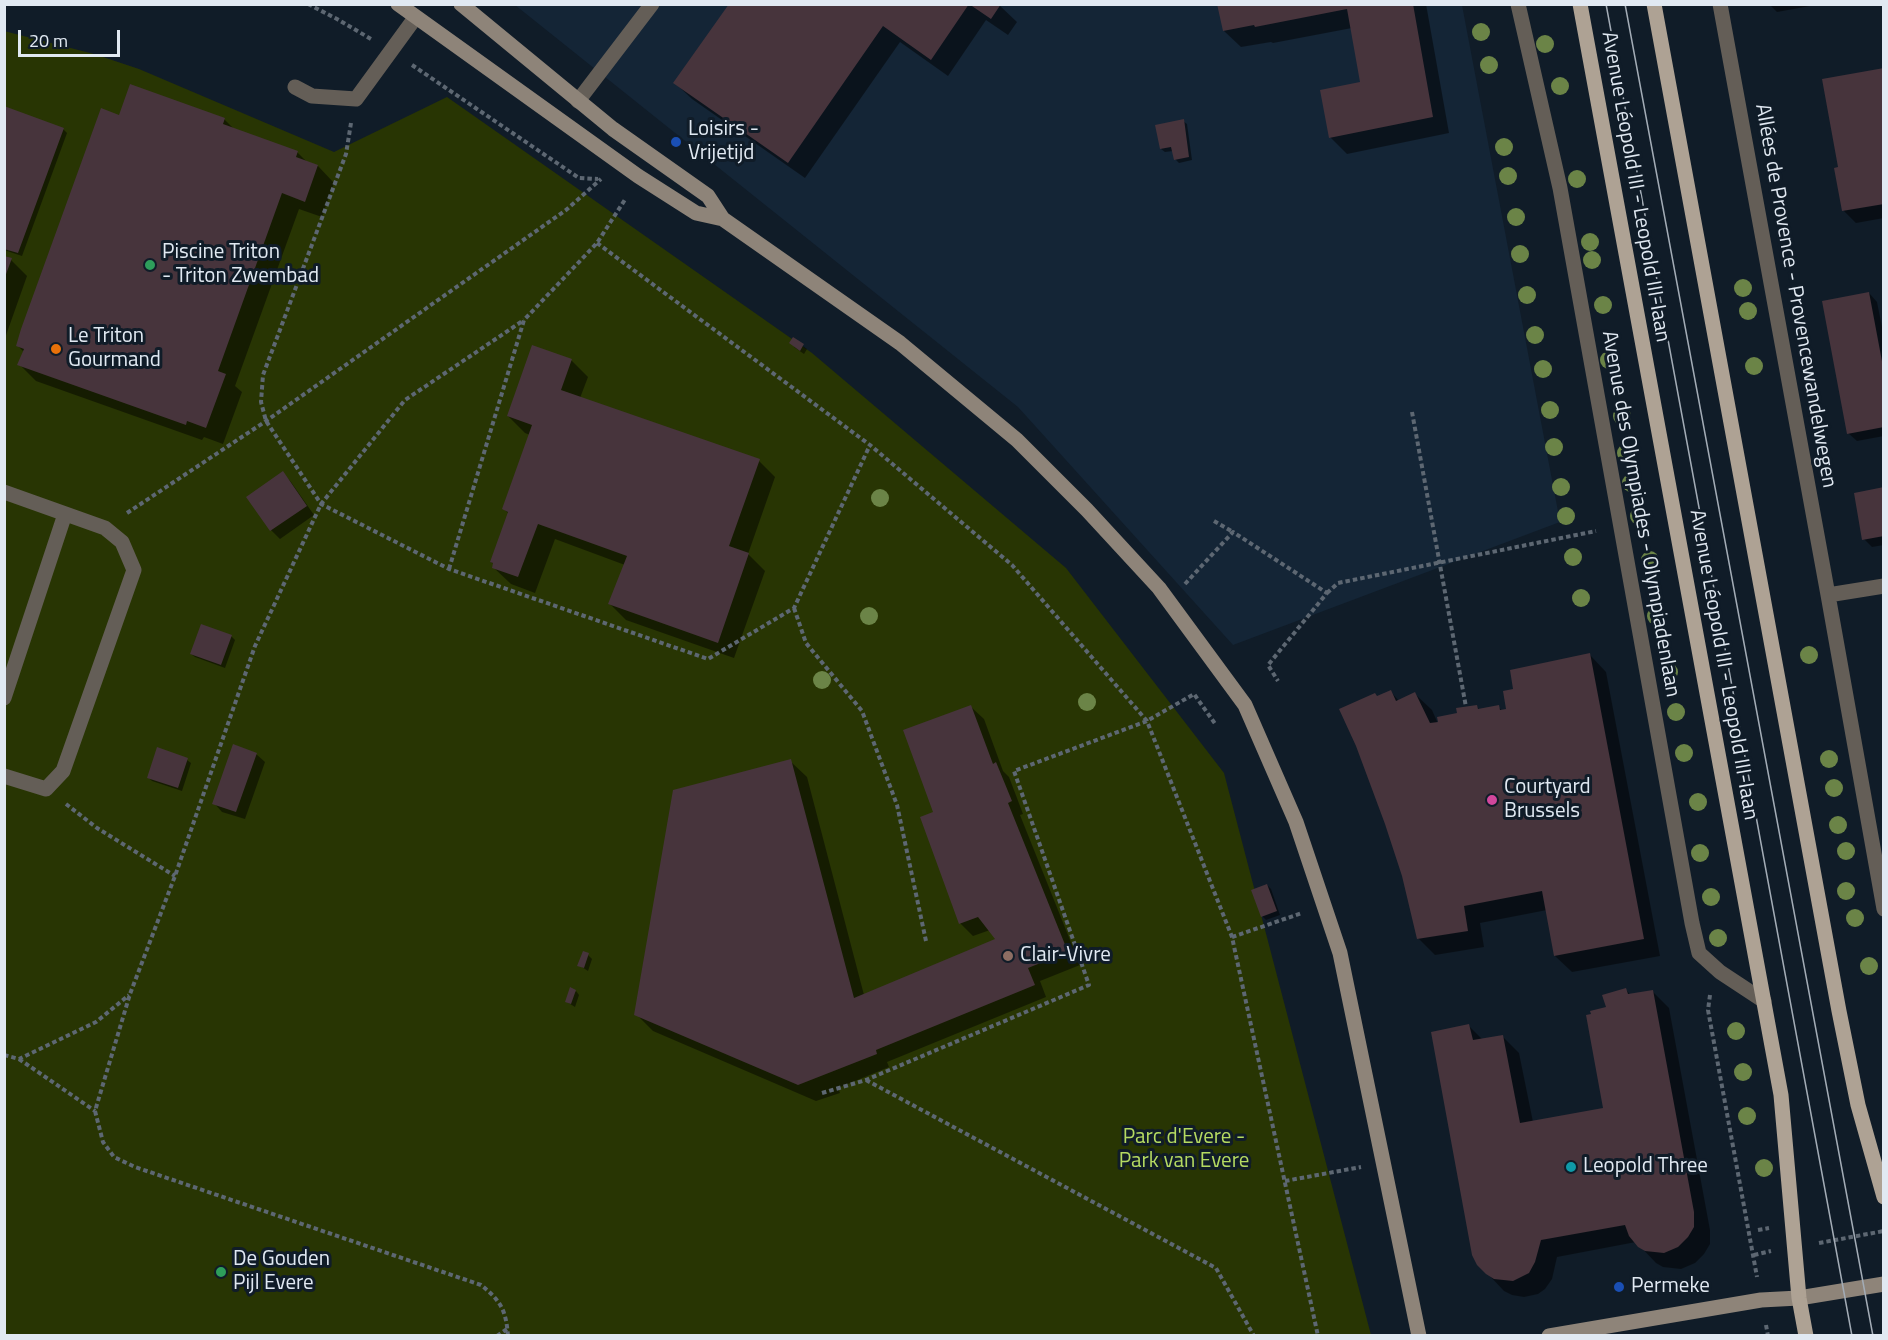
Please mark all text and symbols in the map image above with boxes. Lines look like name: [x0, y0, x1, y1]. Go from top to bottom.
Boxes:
scale bar: [21, 18, 123, 56]
text: 20 m: [29, 27, 68, 54]
street label: Avenue Léopold III - Leopold III-laan: [1595, 30, 1675, 344]
street label: Allées de Provence - Provencewandelwegen: [1749, 102, 1841, 490]
place label: Loisirs - Vrijetijd: [688, 117, 759, 167]
marker: Loisirs - Vrijetijd: [669, 135, 683, 149]
place label: Piscine Triton - Triton Zwembad: [162, 240, 319, 290]
marker: Piscine Triton - Triton Zwembad: [143, 258, 157, 272]
place label: Le Triton Gourmand: [68, 324, 161, 374]
street label: Avenue des Olympiades - Olympiadenlaan: [1595, 329, 1685, 699]
marker: Le Triton Gourmand: [49, 342, 63, 356]
street label: Avenue Léopold III - Leopold III-laan: [1683, 508, 1763, 822]
place label: Courtyard Brussels: [1504, 775, 1591, 825]
marker: Courtyard Brussels: [1485, 793, 1499, 807]
place label: Clair-Vivre: [1020, 943, 1111, 969]
marker: Clair-Vivre: [1001, 949, 1015, 963]
park label: Parc d'Evere - Park van Evere: [1119, 1125, 1249, 1175]
place label: Leopold Three: [1583, 1154, 1708, 1180]
marker: Leopold Three: [1564, 1160, 1578, 1174]
place label: De Gouden Pijl Evere: [233, 1247, 330, 1297]
marker: De Gouden Pijl Evere: [214, 1265, 228, 1279]
place label: Permeke: [1631, 1274, 1710, 1300]
marker: Permeke: [1612, 1280, 1626, 1294]

